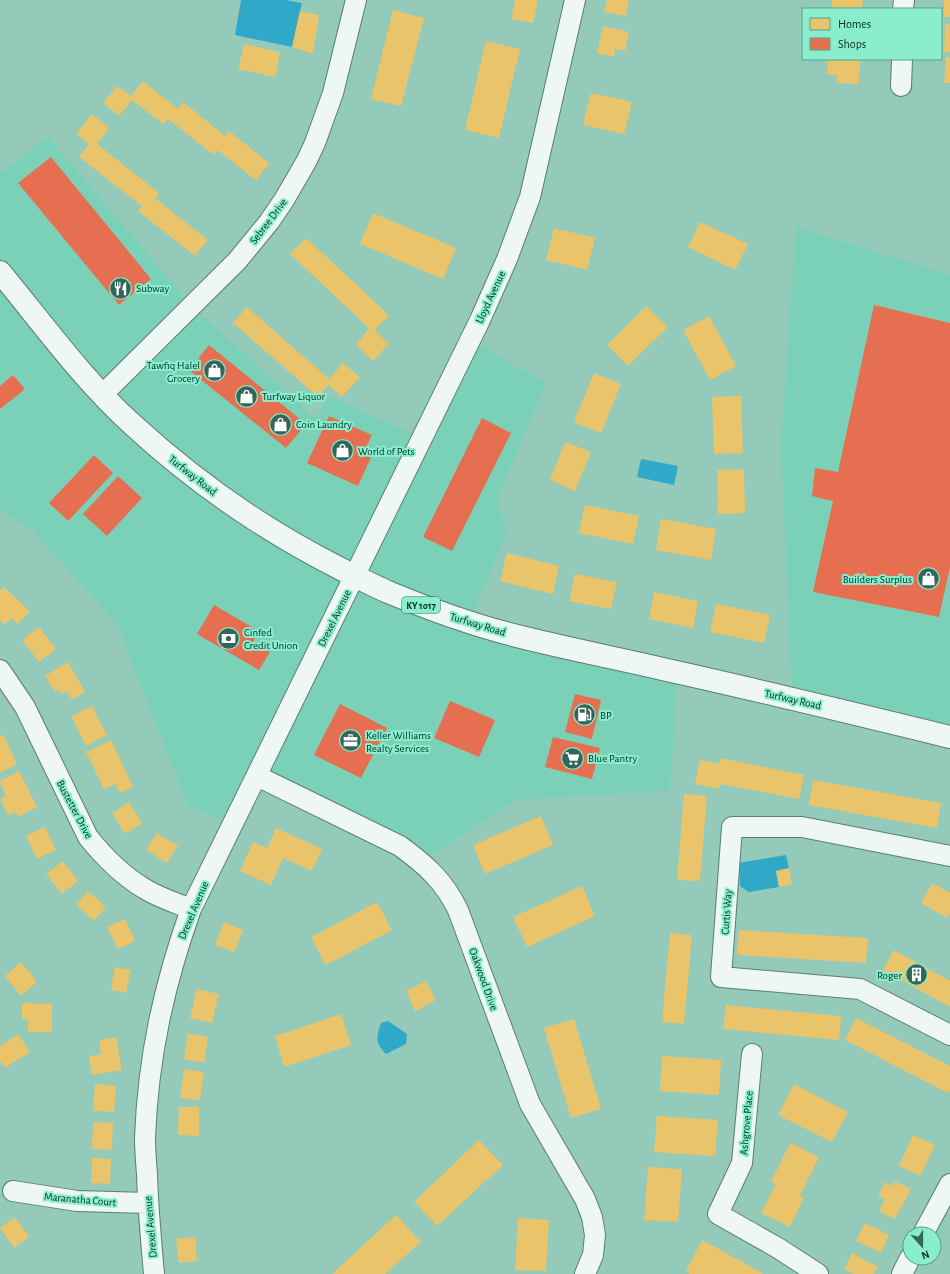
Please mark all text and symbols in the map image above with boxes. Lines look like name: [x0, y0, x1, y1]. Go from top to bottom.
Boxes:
legend: [802, 8, 942, 60]
text: Homes: [838, 18, 871, 30]
text: Shops: [838, 38, 866, 50]
street label: Sebree Drive: [248, 196, 289, 246]
street label: Lloyd Avenue: [473, 269, 507, 325]
restaurant icon: Subway: [108, 275, 134, 301]
place label: Subway: [136, 283, 169, 294]
shop icon: Tawfiq Halel Grocery: [202, 358, 228, 384]
place label: Tawfiq Halel Grocery: [147, 360, 200, 384]
shop icon: Turfway Liquor: [233, 383, 259, 409]
place label: Turfway Liquor: [262, 391, 326, 402]
shop icon: Coin Laundry: [268, 411, 294, 437]
place label: Coin Laundry: [296, 419, 352, 430]
shop icon: World of Pets: [330, 438, 356, 464]
place label: World of Pets: [358, 446, 415, 457]
street label: Turfway Road: [167, 453, 219, 498]
shop icon: Builders Surplus: [915, 566, 941, 592]
place label: Builders Surplus: [843, 574, 912, 585]
street label: Drexel Avenue: [316, 588, 353, 648]
road number: KY 1017: [402, 597, 440, 613]
street label: Turfway Road: [449, 611, 507, 638]
bank icon: Cinfed Credit Union: [216, 625, 242, 651]
place label: Cinfed Credit Union: [244, 627, 298, 651]
street label: Turfway Road: [764, 688, 823, 711]
fuel station icon: BP: [571, 702, 597, 728]
place label: BP: [600, 710, 612, 721]
office icon: Keller Williams Realty Services: [337, 728, 363, 754]
place label: Keller Williams Realty Services: [366, 730, 431, 754]
supermarket icon: Blue Pantry: [560, 745, 586, 771]
place label: Blue Pantry: [588, 753, 637, 764]
street label: Bustetter Drive: [55, 778, 94, 840]
street label: Drexel Avenue: [176, 880, 211, 941]
street label: Curtis Way: [719, 889, 734, 935]
street label: Oakwood Drive: [467, 946, 500, 1012]
building icon: Roger: [904, 962, 930, 988]
place label: Roger: [877, 970, 902, 981]
street label: Ashgrove Place: [738, 1090, 755, 1156]
street label: Maranatha Court: [43, 1191, 117, 1208]
street label: Drexel Avenue: [142, 1196, 159, 1258]
north arrow: [902, 1226, 942, 1266]
text: N: [920, 1248, 931, 1261]

